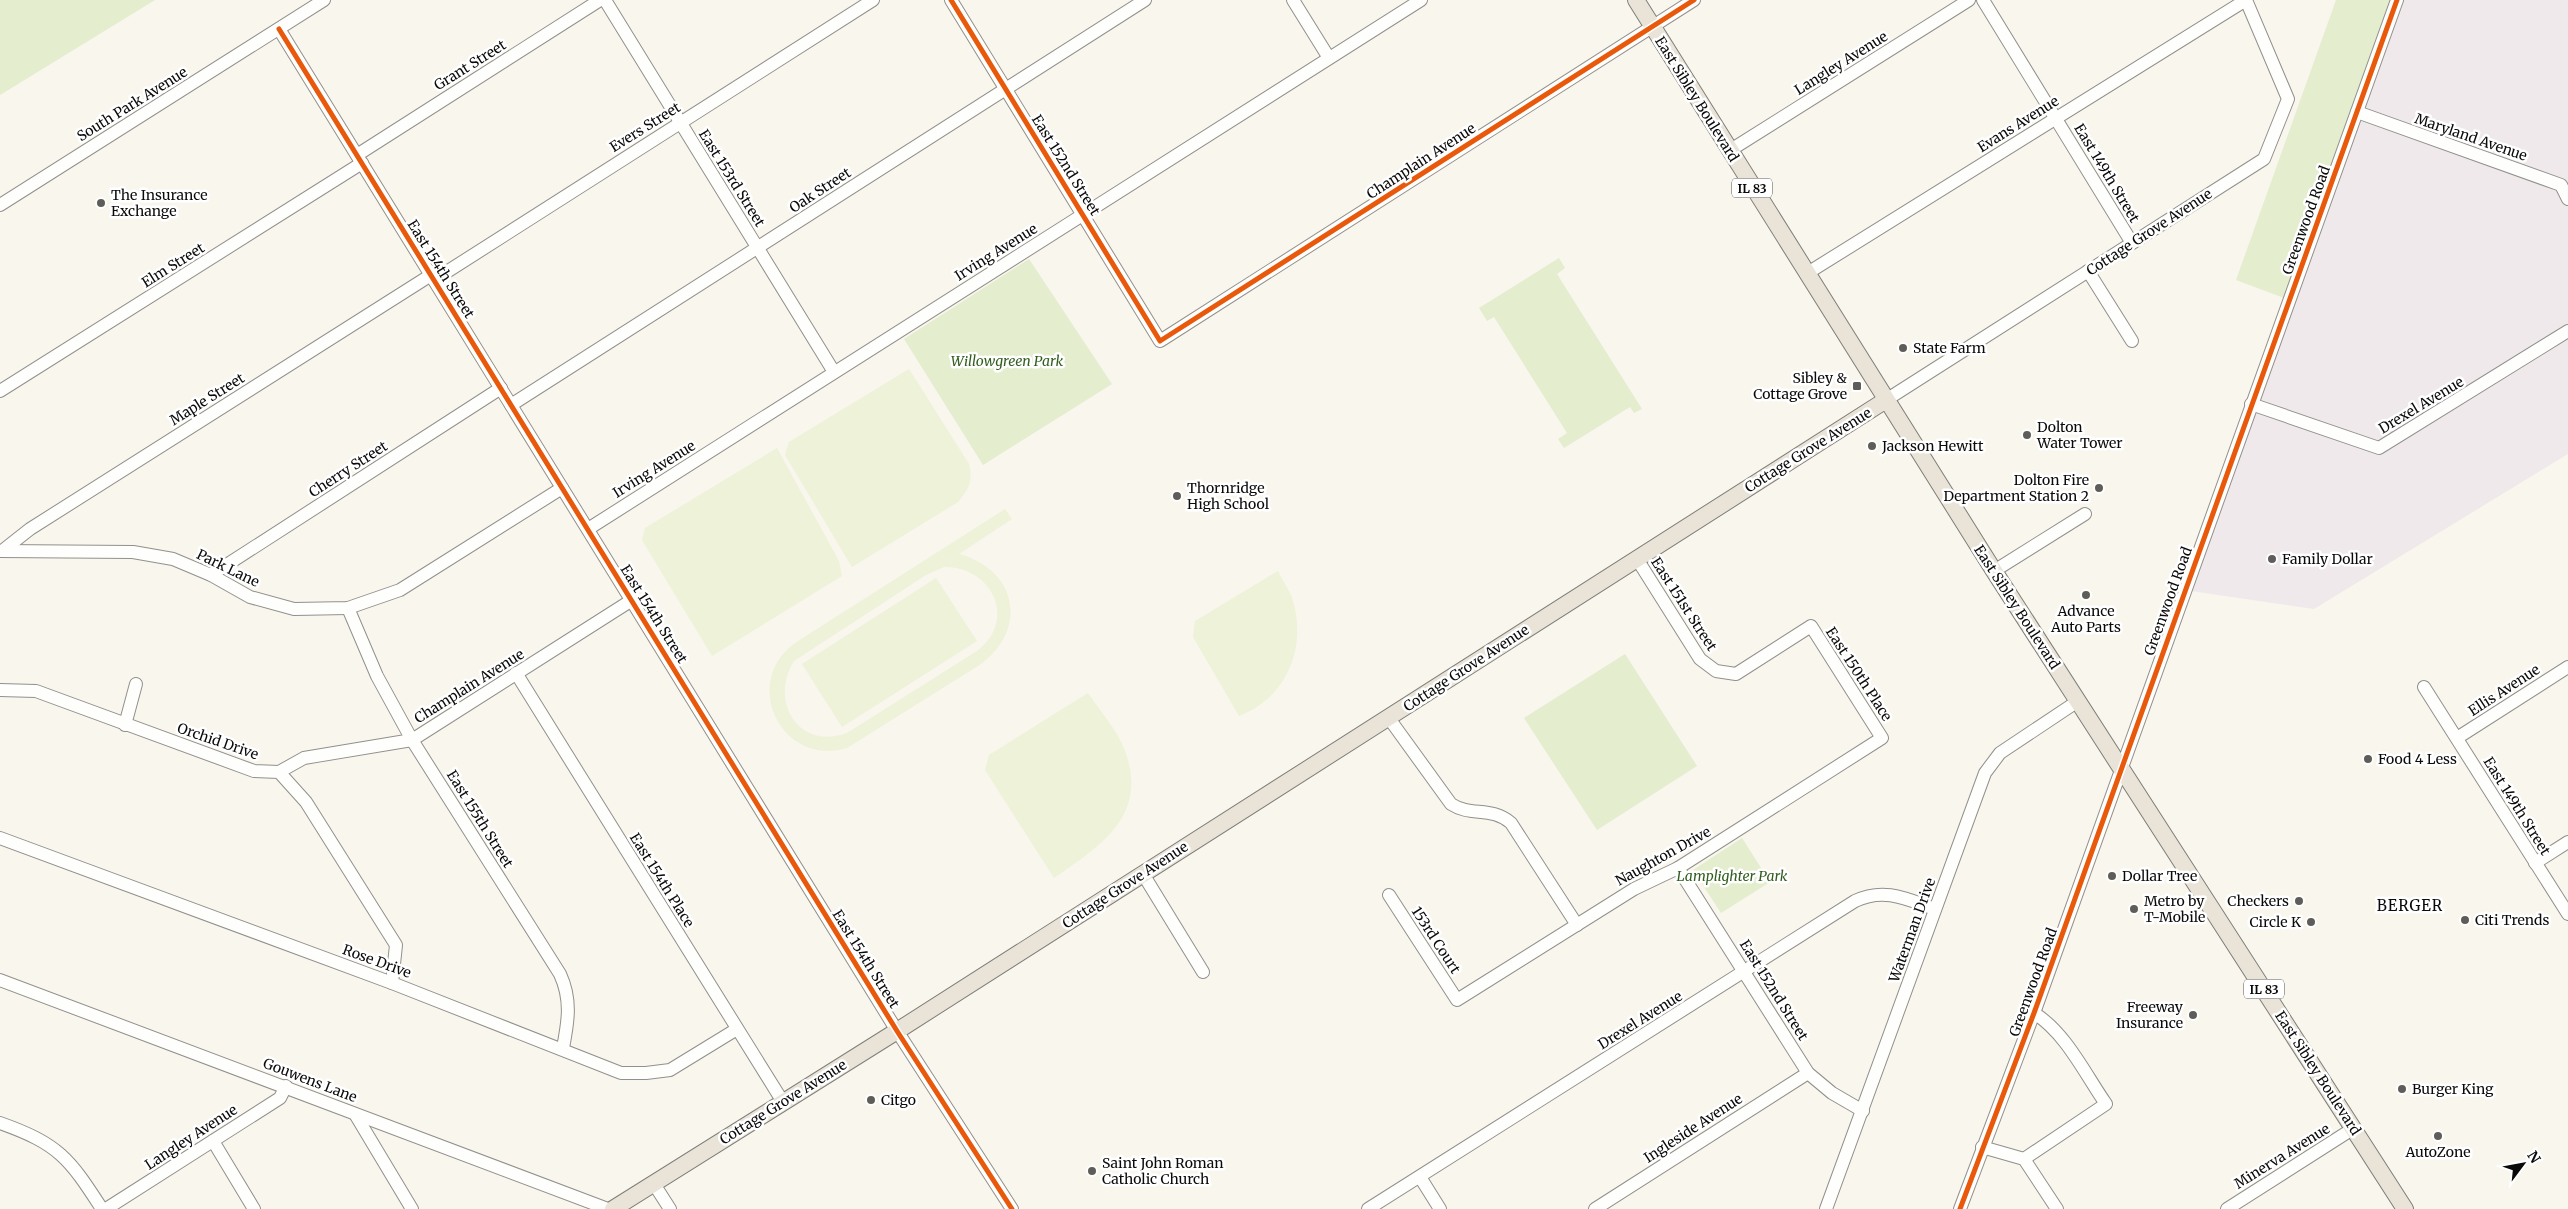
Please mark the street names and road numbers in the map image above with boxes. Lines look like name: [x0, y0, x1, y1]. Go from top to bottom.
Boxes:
street label: Langley Avenue: [1791, 27, 1891, 99]
street label: East Sibley Boulevard: [1651, 33, 1743, 165]
street label: Grant Street: [431, 36, 510, 94]
street label: South Park Avenue: [73, 63, 191, 145]
street label: Evans Avenue: [1974, 92, 2062, 156]
street label: Evers Street: [606, 98, 684, 156]
street label: Maryland Avenue: [2412, 109, 2530, 165]
street label: East 152nd Street: [1028, 111, 1104, 219]
street label: Champlain Avenue: [1363, 119, 1479, 203]
street label: East 149th Street: [2070, 120, 2144, 226]
street label: East 153rd Street: [695, 126, 769, 230]
street label: Oak Street: [786, 163, 855, 217]
street label: Greenwood Road: [2278, 163, 2334, 277]
road number: IL 83: [1732, 178, 1772, 198]
street label: Cottage Grove Avenue: [2083, 185, 2215, 279]
street label: East 154th Street: [403, 216, 479, 322]
street label: Irving Avenue: [951, 219, 1041, 285]
street label: Elm Street: [138, 238, 208, 291]
street label: Maple Street: [166, 369, 248, 429]
street label: Drexel Avenue: [2375, 373, 2467, 437]
street label: Cottage Grove Avenue: [1741, 404, 1875, 496]
street label: Irving Avenue: [609, 436, 699, 502]
street label: Cherry Street: [305, 437, 391, 501]
street label: East Sibley Boulevard: [1970, 542, 2064, 673]
street label: Greenwood Road: [2140, 544, 2196, 658]
street label: Park Lane: [194, 545, 262, 591]
street label: East 151st Street: [1647, 554, 1721, 655]
street label: East 154th Street: [616, 561, 692, 667]
street label: Cottage Grove Avenue: [1400, 621, 1532, 715]
street label: East 150th Place: [1822, 624, 1896, 724]
street label: Champlain Avenue: [411, 645, 527, 727]
street label: Ellis Avenue: [2465, 660, 2543, 720]
street label: Orchid Drive: [175, 719, 261, 763]
street label: East 149th Street: [2480, 754, 2555, 859]
street label: East 155th Street: [443, 767, 517, 872]
street label: Naughton Drive: [1612, 822, 1714, 890]
street label: East 154th Place: [626, 830, 698, 930]
street label: Cottage Grove Avenue: [1059, 838, 1191, 932]
street label: Waterman Drive: [1884, 875, 1939, 986]
street label: 153rd Court: [1408, 903, 1465, 977]
street label: East 154th Street: [828, 906, 904, 1012]
street label: Greenwood Road: [2005, 925, 2061, 1039]
street label: East 152nd Street: [1736, 936, 1812, 1044]
street label: Rose Drive: [340, 940, 414, 982]
road number: IL 83: [2244, 980, 2284, 999]
street label: Drexel Avenue: [1595, 987, 1685, 1053]
street label: East Sibley Boulevard: [2271, 1008, 2365, 1139]
street label: Gouwens Lane: [261, 1054, 359, 1106]
street label: Cottage Grove Avenue: [716, 1056, 850, 1148]
street label: Ingleside Avenue: [1640, 1089, 1746, 1167]
street label: Langley Avenue: [141, 1100, 241, 1174]
street label: Minerva Avenue: [2231, 1119, 2333, 1193]

